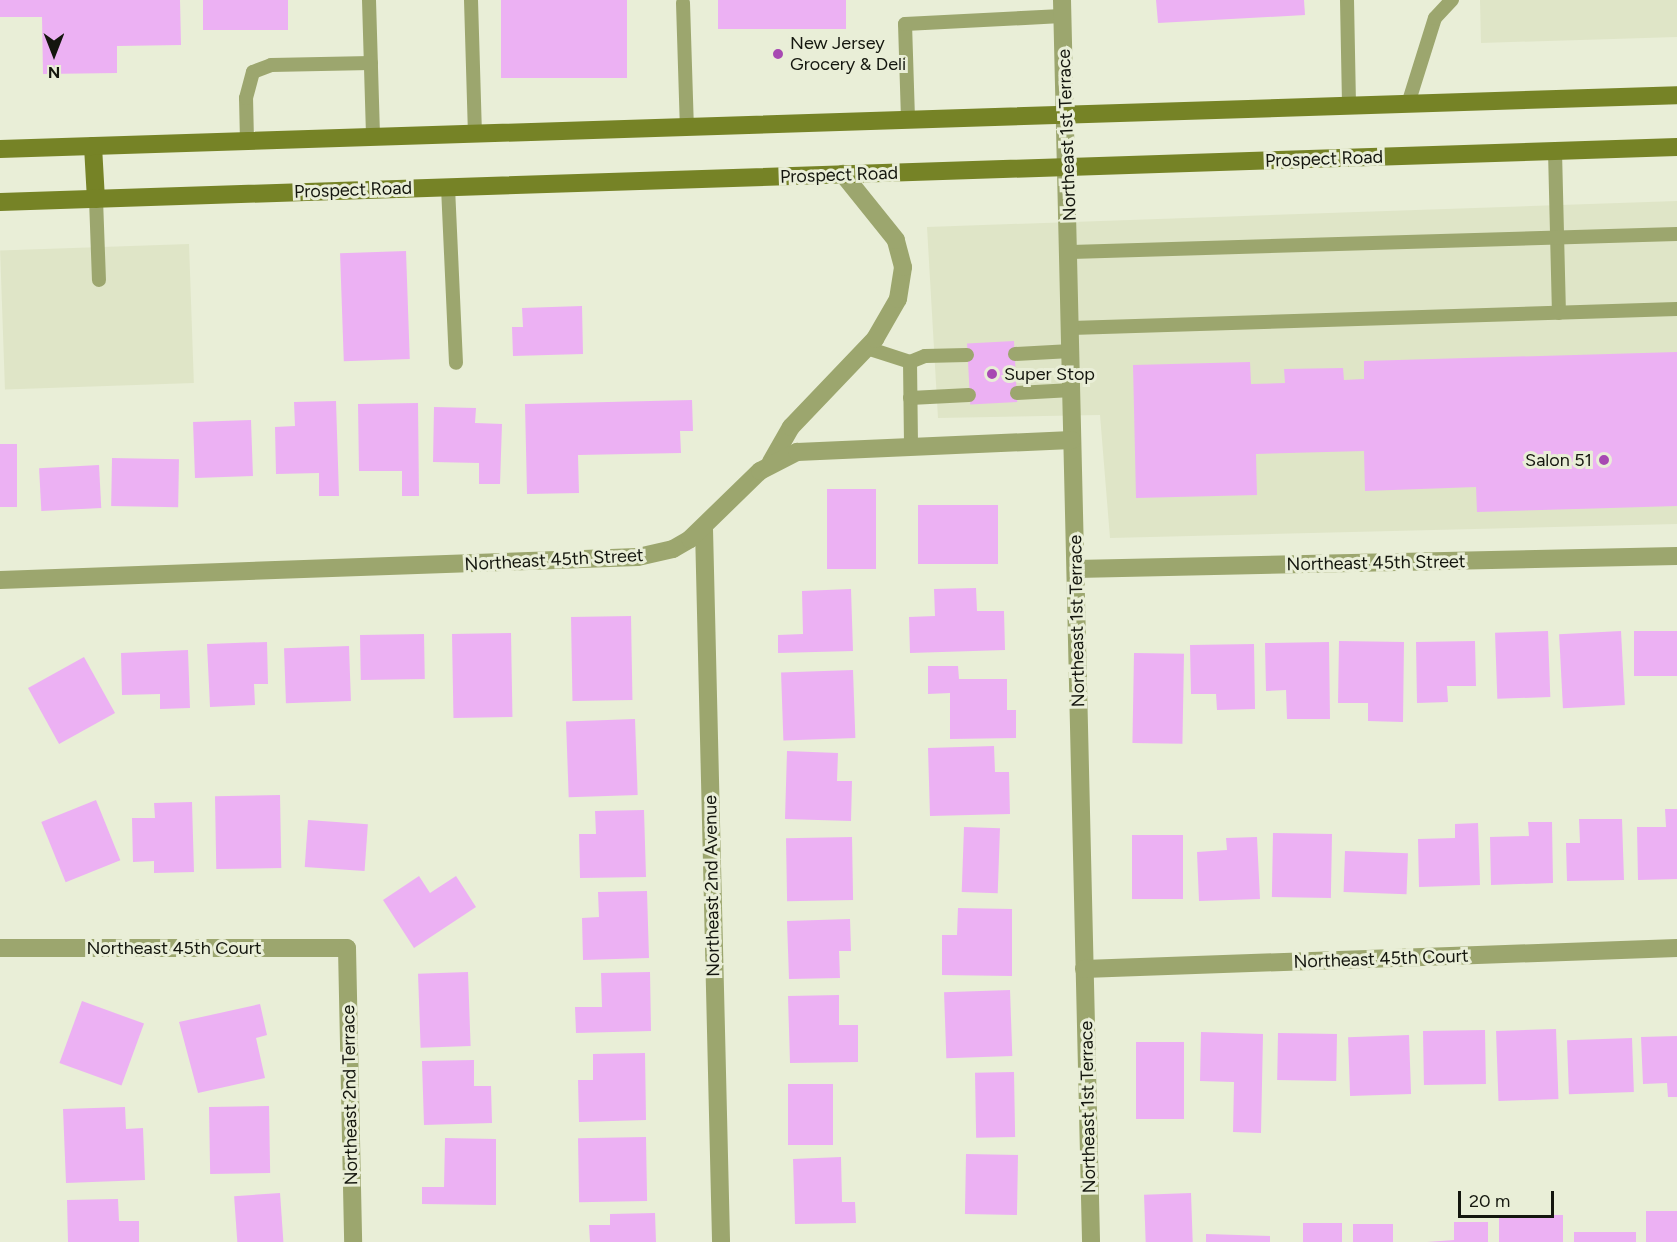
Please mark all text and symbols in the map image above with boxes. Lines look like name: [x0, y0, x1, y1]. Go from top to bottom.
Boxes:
north arrow: [24, 24, 84, 84]
place label: New Jersey Grocery & Deli: [790, 33, 906, 76]
marker: New Jersey Grocery & Deli: [771, 47, 785, 61]
street label: Northeast 1st Terrace: [1053, 48, 1081, 222]
text: N: [48, 63, 60, 82]
street label: Prospect Road: [1265, 146, 1383, 172]
street label: Prospect Road: [780, 162, 898, 188]
street label: Prospect Road: [294, 177, 412, 203]
place label: Super Stop: [1004, 363, 1095, 385]
marker: Super Stop: [985, 367, 999, 381]
place label: Salon 51: [1525, 449, 1592, 471]
marker: Salon 51: [1597, 453, 1611, 467]
street label: Northeast 1st Terrace: [1065, 535, 1089, 707]
street label: Northeast 45th Street: [464, 545, 644, 575]
street label: Northeast 45th Street: [1286, 551, 1466, 575]
street label: Northeast 2nd Avenue: [700, 795, 724, 977]
street label: Northeast 45th Court: [86, 937, 262, 959]
street label: Northeast 45th Court: [1293, 945, 1469, 973]
street label: Northeast 2nd Terrace: [338, 1005, 362, 1185]
street label: Northeast 1st Terrace: [1076, 1021, 1100, 1193]
scale bar: [1461, 1179, 1557, 1217]
text: 20 m: [1469, 1190, 1510, 1212]

